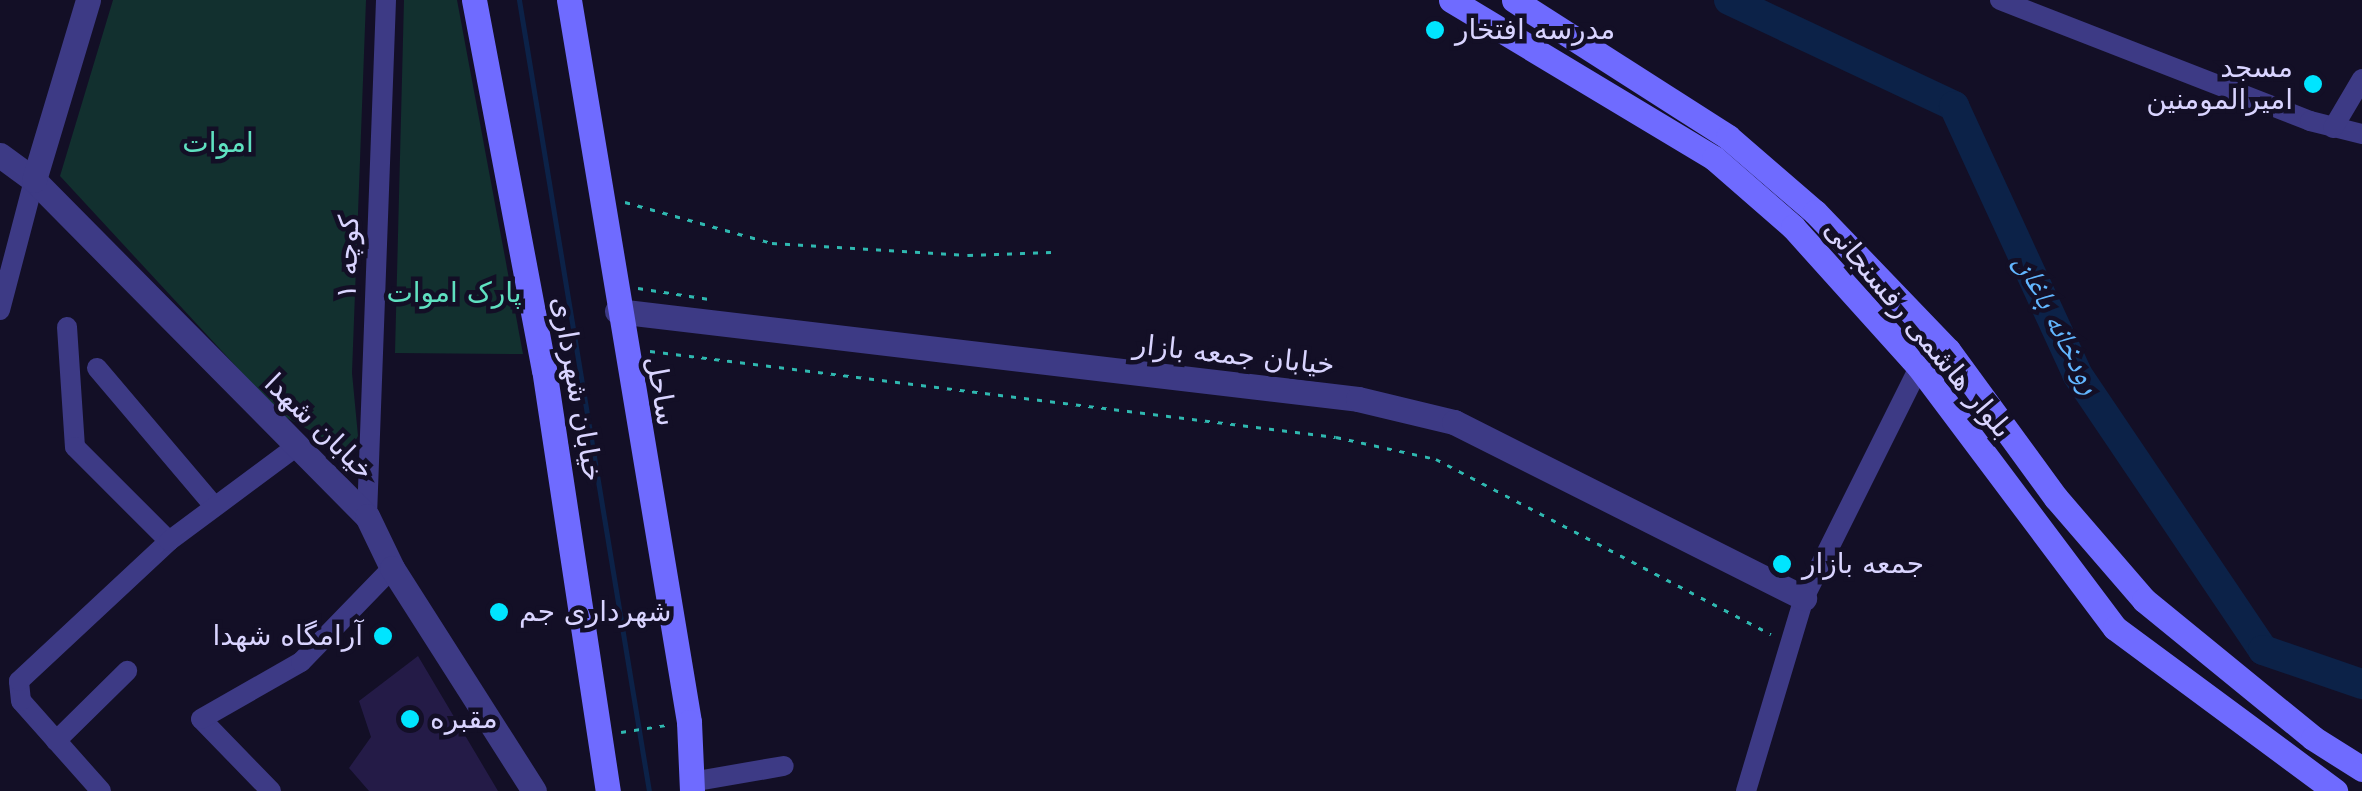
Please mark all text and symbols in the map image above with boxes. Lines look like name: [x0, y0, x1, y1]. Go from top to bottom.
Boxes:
place label: مدرسه افتخار: [1455, 13, 1615, 47]
marker: مدرسه افتخار: [1424, 19, 1446, 41]
place label: مسجد امیرالمومنین: [2146, 51, 2293, 117]
marker: مسجد امیرالمومنین: [2302, 73, 2324, 95]
park label: اموات: [182, 126, 254, 160]
street label: بلوار هاشمی رفسنجانی: [1817, 213, 2019, 445]
street label: کوچه ۱: [330, 214, 366, 300]
water label: رودخانه باغان: [2007, 248, 2109, 400]
park label: پارک اموات: [386, 276, 522, 310]
street label: خیابان شهرداری: [544, 294, 610, 484]
street label: خیابان جمعه بازار: [1132, 328, 1336, 382]
street label: ساحل: [638, 353, 684, 429]
street label: خیابان شهدا: [257, 367, 381, 487]
place label: جمعه بازار: [1802, 547, 1924, 581]
marker: جمعه بازار: [1771, 553, 1793, 575]
place label: شهرداری جم: [519, 595, 671, 629]
marker: شهرداری جم: [488, 601, 510, 623]
place label: آرامگاه شهدا: [213, 619, 363, 653]
marker: آرامگاه شهدا: [372, 625, 394, 647]
place label: مقبره: [430, 702, 498, 736]
marker: مقبره: [399, 708, 421, 730]

